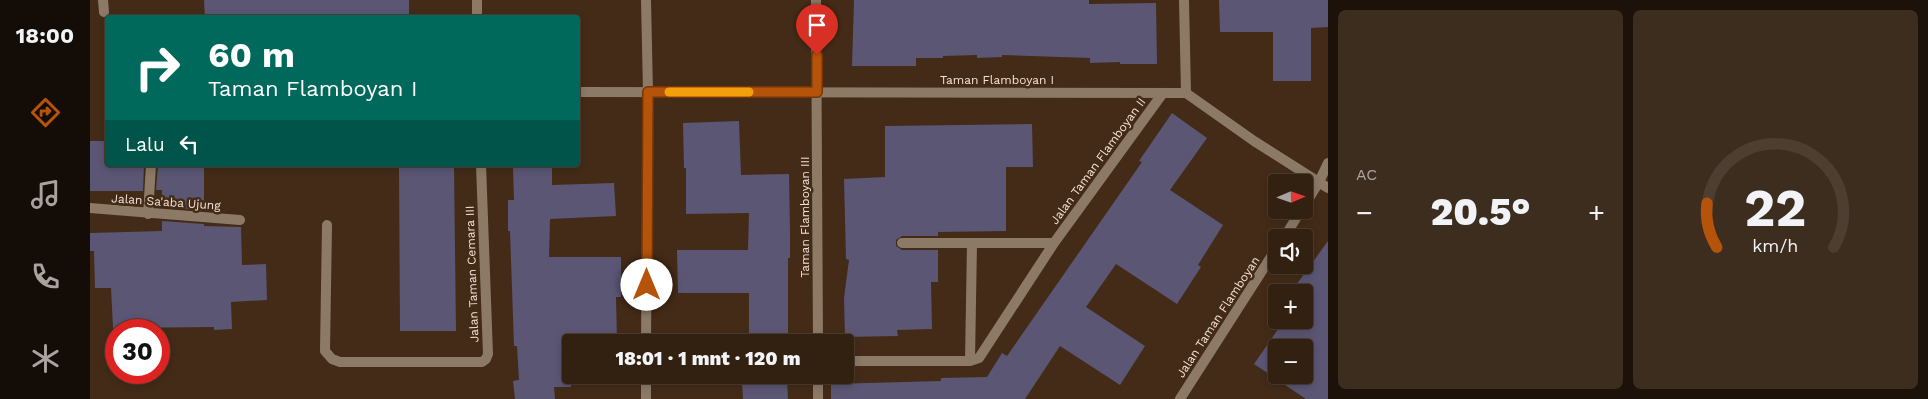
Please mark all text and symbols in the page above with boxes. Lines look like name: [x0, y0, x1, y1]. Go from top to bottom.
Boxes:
pin: [796, 4, 838, 55]
icon: arrive: [803, 11, 831, 39]
text: 18:00: [16, 23, 74, 48]
text: 60 m: [208, 34, 295, 76]
icon: right: [125, 35, 190, 100]
street label: Taman Flamboyan I: [940, 73, 1054, 87]
text: Taman Flamboyan I: [208, 76, 417, 101]
icon: directions: [28, 95, 63, 130]
street label: Jalan Taman Flamboyan II: [1047, 95, 1149, 227]
icon: left: [175, 130, 203, 158]
text: Lalu: [125, 133, 165, 156]
street label: Taman Flamboyan III: [798, 156, 812, 278]
text: AC: [1356, 165, 1377, 184]
north arrow: [1268, 174, 1312, 219]
map controls: [1268, 174, 1313, 384]
icon: music: [28, 177, 63, 212]
text: 22: [1745, 178, 1806, 239]
text: 20.5°: [1430, 190, 1531, 234]
street label: Jalan Sa'aba Ujung: [111, 191, 222, 213]
text: −: [1356, 196, 1373, 229]
text: +: [1588, 196, 1605, 229]
street label: Jalan Taman Cemara III: [463, 205, 481, 343]
button: sound: [1268, 229, 1313, 274]
text: km/h: [1752, 235, 1799, 256]
street label: Jalan Taman Flamboyan: [1174, 254, 1262, 380]
position arrow: [620, 258, 672, 310]
icon: phone: [28, 259, 63, 294]
button: +: [1268, 284, 1313, 329]
speed limit sign: 30: [105, 319, 170, 384]
button: −: [1268, 339, 1313, 384]
icon: climate: [28, 341, 63, 376]
text: 18:01 · 1 mnt · 120 m: [616, 347, 800, 370]

